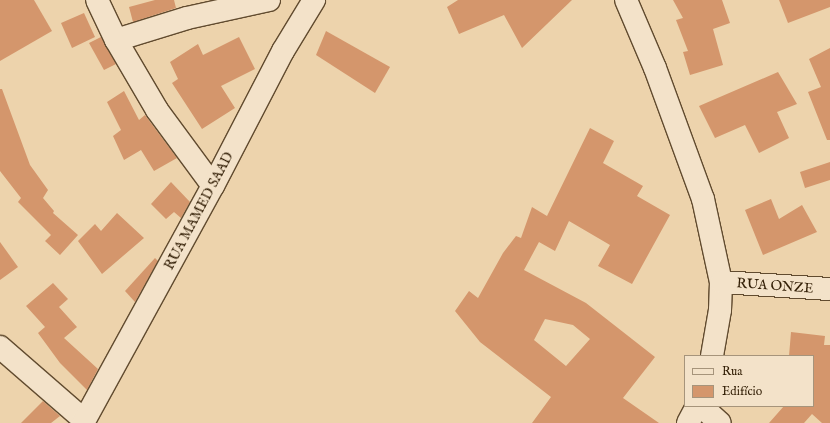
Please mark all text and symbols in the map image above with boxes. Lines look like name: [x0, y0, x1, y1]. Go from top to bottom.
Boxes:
street label: RUA MAMED SAAD: [161, 149, 237, 273]
street label: RUA ONZE: [736, 275, 814, 297]
legend: [684, 355, 814, 407]
text: Rua: [722, 364, 742, 379]
text: Edifício: [722, 384, 762, 399]

